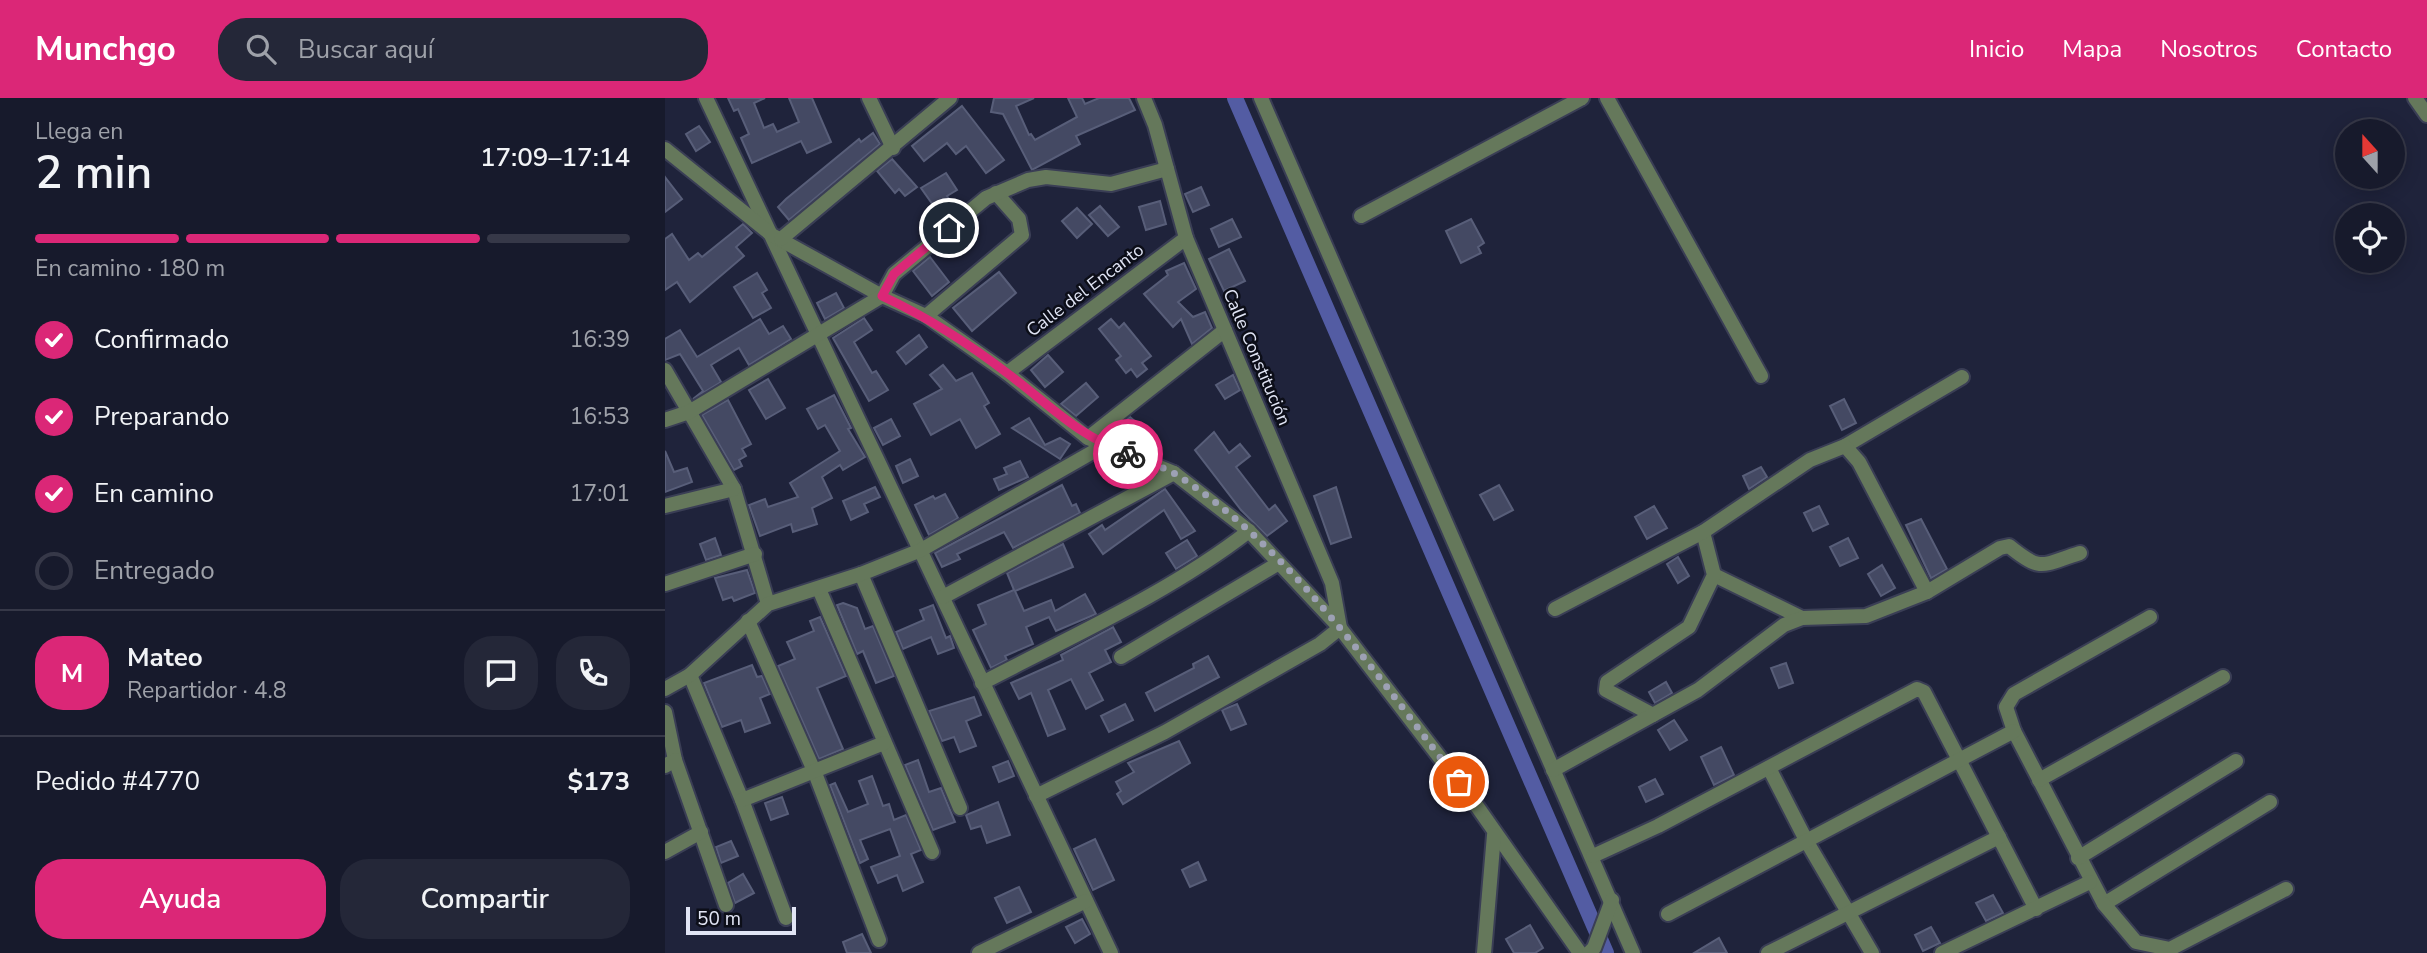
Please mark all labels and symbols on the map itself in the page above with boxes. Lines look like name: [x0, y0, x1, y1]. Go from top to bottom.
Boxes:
north arrow: [2335, 119, 2405, 189]
pin: [919, 198, 979, 258]
street label: Calle del Encanto: [1021, 238, 1149, 342]
street label: Calle Constitución: [1217, 285, 1297, 429]
courier: [1093, 419, 1163, 489]
pin: [1429, 752, 1489, 812]
scale bar: [686, 904, 796, 936]

